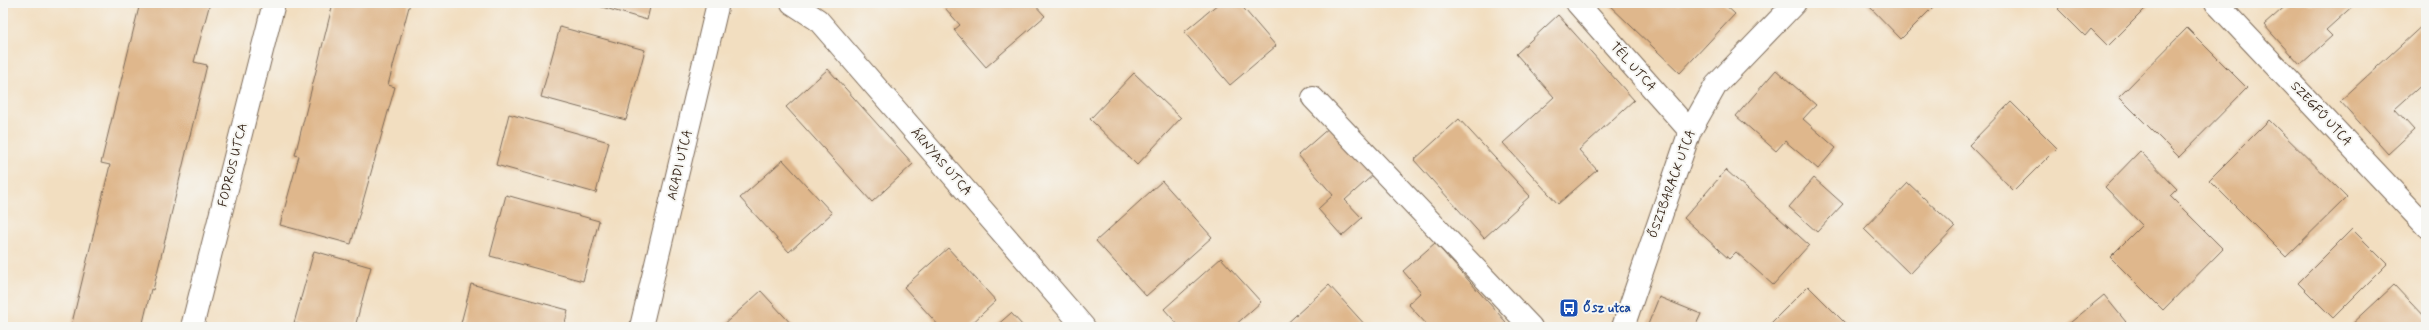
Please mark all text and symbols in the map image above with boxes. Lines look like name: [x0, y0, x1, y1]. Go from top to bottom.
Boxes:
street label: TÉL UTCA: [1606, 38, 1660, 95]
street label: SZEGFŰ UTCA: [2287, 78, 2355, 150]
street label: FODROS UTCA: [214, 121, 252, 209]
street label: ÁRNYAS UTCA: [907, 124, 976, 200]
street label: ŐSZIBARACK UTCA: [1644, 127, 1700, 241]
street label: ARADI UTCA: [664, 128, 696, 202]
bus stop icon: Ősz utca: [1558, 297, 1580, 319]
place label: Ősz utca: [1583, 299, 1631, 317]

